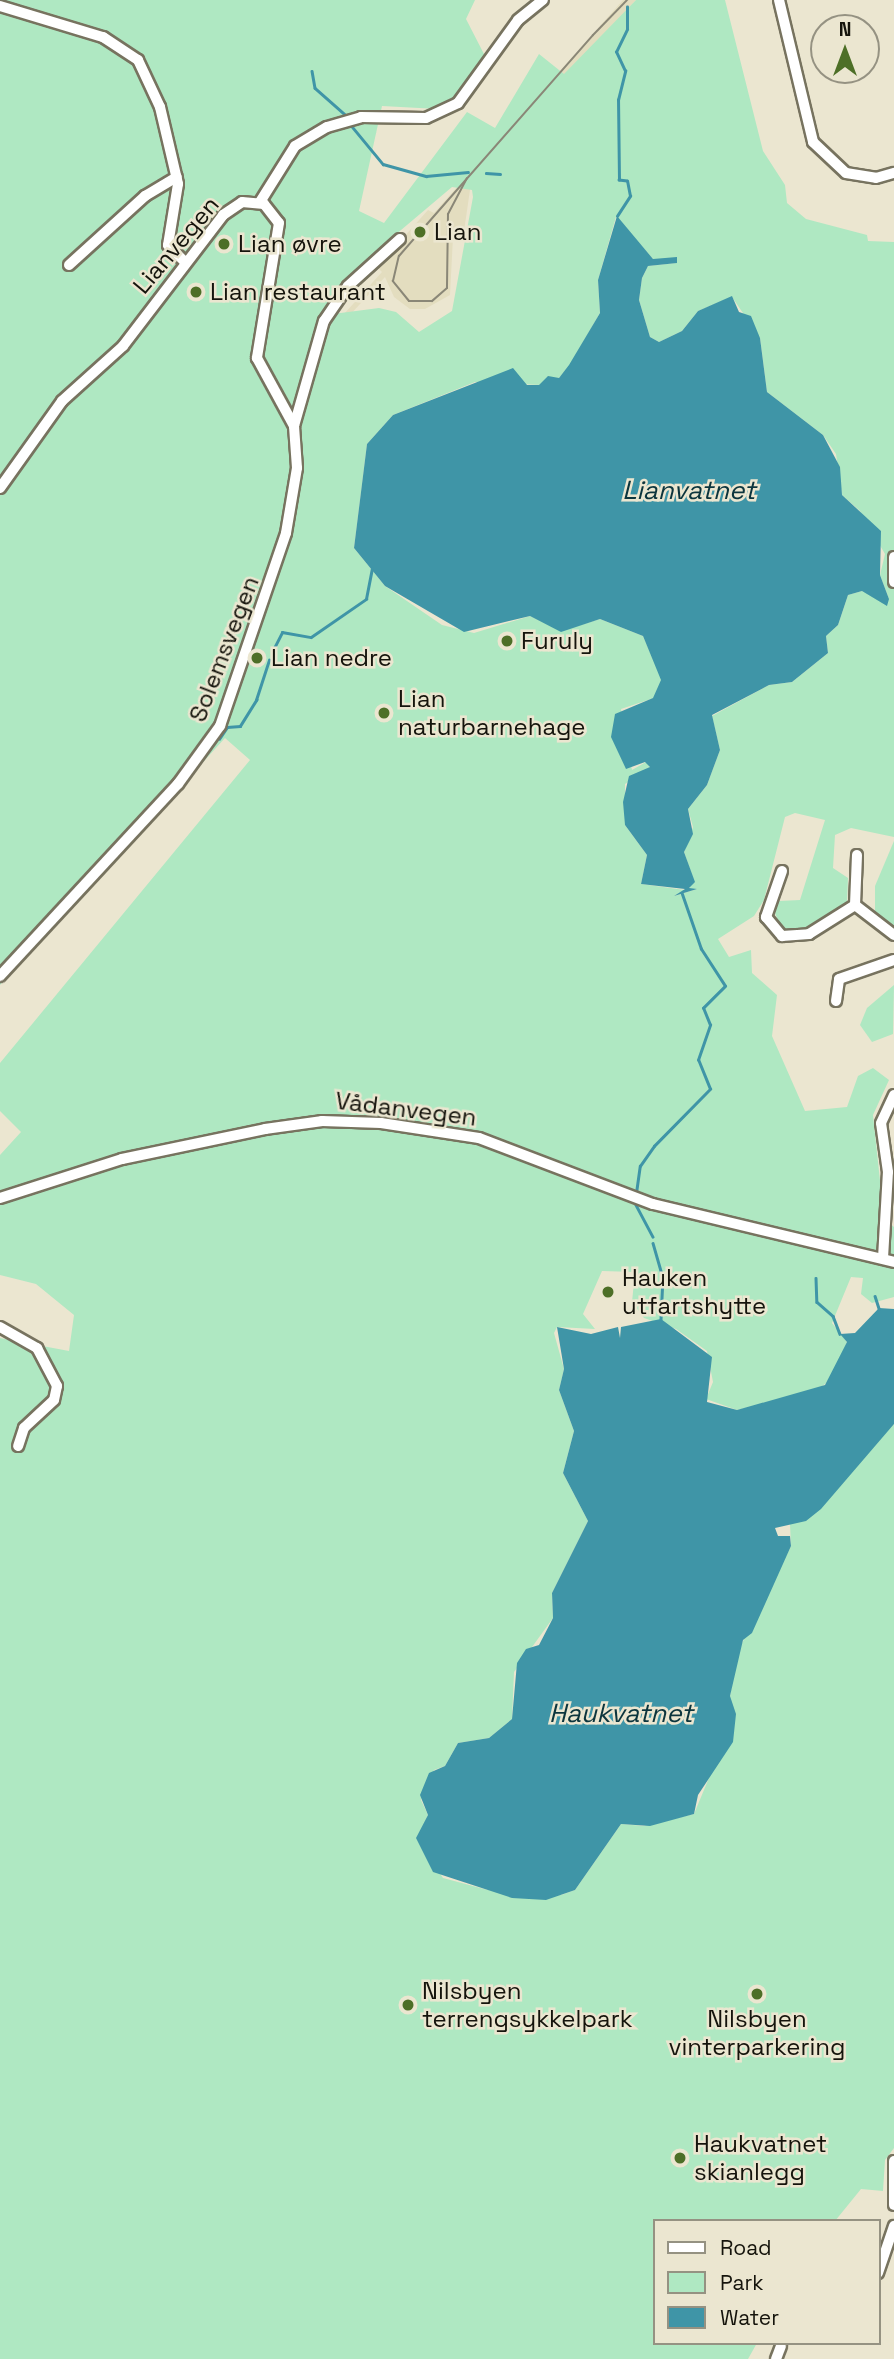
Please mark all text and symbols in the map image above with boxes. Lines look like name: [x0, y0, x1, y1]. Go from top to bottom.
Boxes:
north arrow: [810, 14, 880, 84]
text: N: [839, 17, 851, 42]
street label: Lianvegen: [127, 191, 225, 299]
place label: Lian: [434, 218, 481, 246]
marker: Lian: [412, 224, 428, 240]
place label: Lian øvre: [238, 230, 342, 258]
marker: Lian øvre: [216, 236, 232, 252]
place label: Lian restaurant: [210, 278, 386, 306]
marker: Lian restaurant: [188, 284, 204, 300]
water label: Lianvatnet: [622, 475, 756, 507]
street label: Solemsvegen: [183, 572, 265, 726]
place label: Furuly: [521, 627, 593, 655]
marker: Furuly: [499, 633, 515, 649]
place label: Lian nedre: [271, 644, 392, 672]
marker: Lian nedre: [249, 650, 265, 666]
place label: Lian naturbarnehage: [398, 685, 586, 741]
marker: Lian naturbarnehage: [376, 705, 392, 721]
street label: Vådanvegen: [334, 1086, 478, 1132]
place label: Hauken utfartshytte: [622, 1264, 766, 1320]
marker: Hauken utfartshytte: [600, 1284, 616, 1300]
water label: Haukvatnet: [549, 1698, 693, 1730]
place label: Nilsbyen terrengsykkelpark: [422, 1977, 633, 2033]
marker: Nilsbyen vinterparkering: [749, 1986, 765, 2002]
marker: Nilsbyen terrengsykkelpark: [400, 1997, 416, 2013]
place label: Nilsbyen vinterparkering: [669, 2005, 845, 2061]
place label: Haukvatnet skianlegg: [694, 2130, 827, 2186]
marker: Haukvatnet skianlegg: [672, 2150, 688, 2166]
legend: [652, 2219, 880, 2345]
text: Road: [720, 2234, 772, 2261]
text: Park: [720, 2269, 764, 2296]
text: Water: [720, 2304, 779, 2331]

